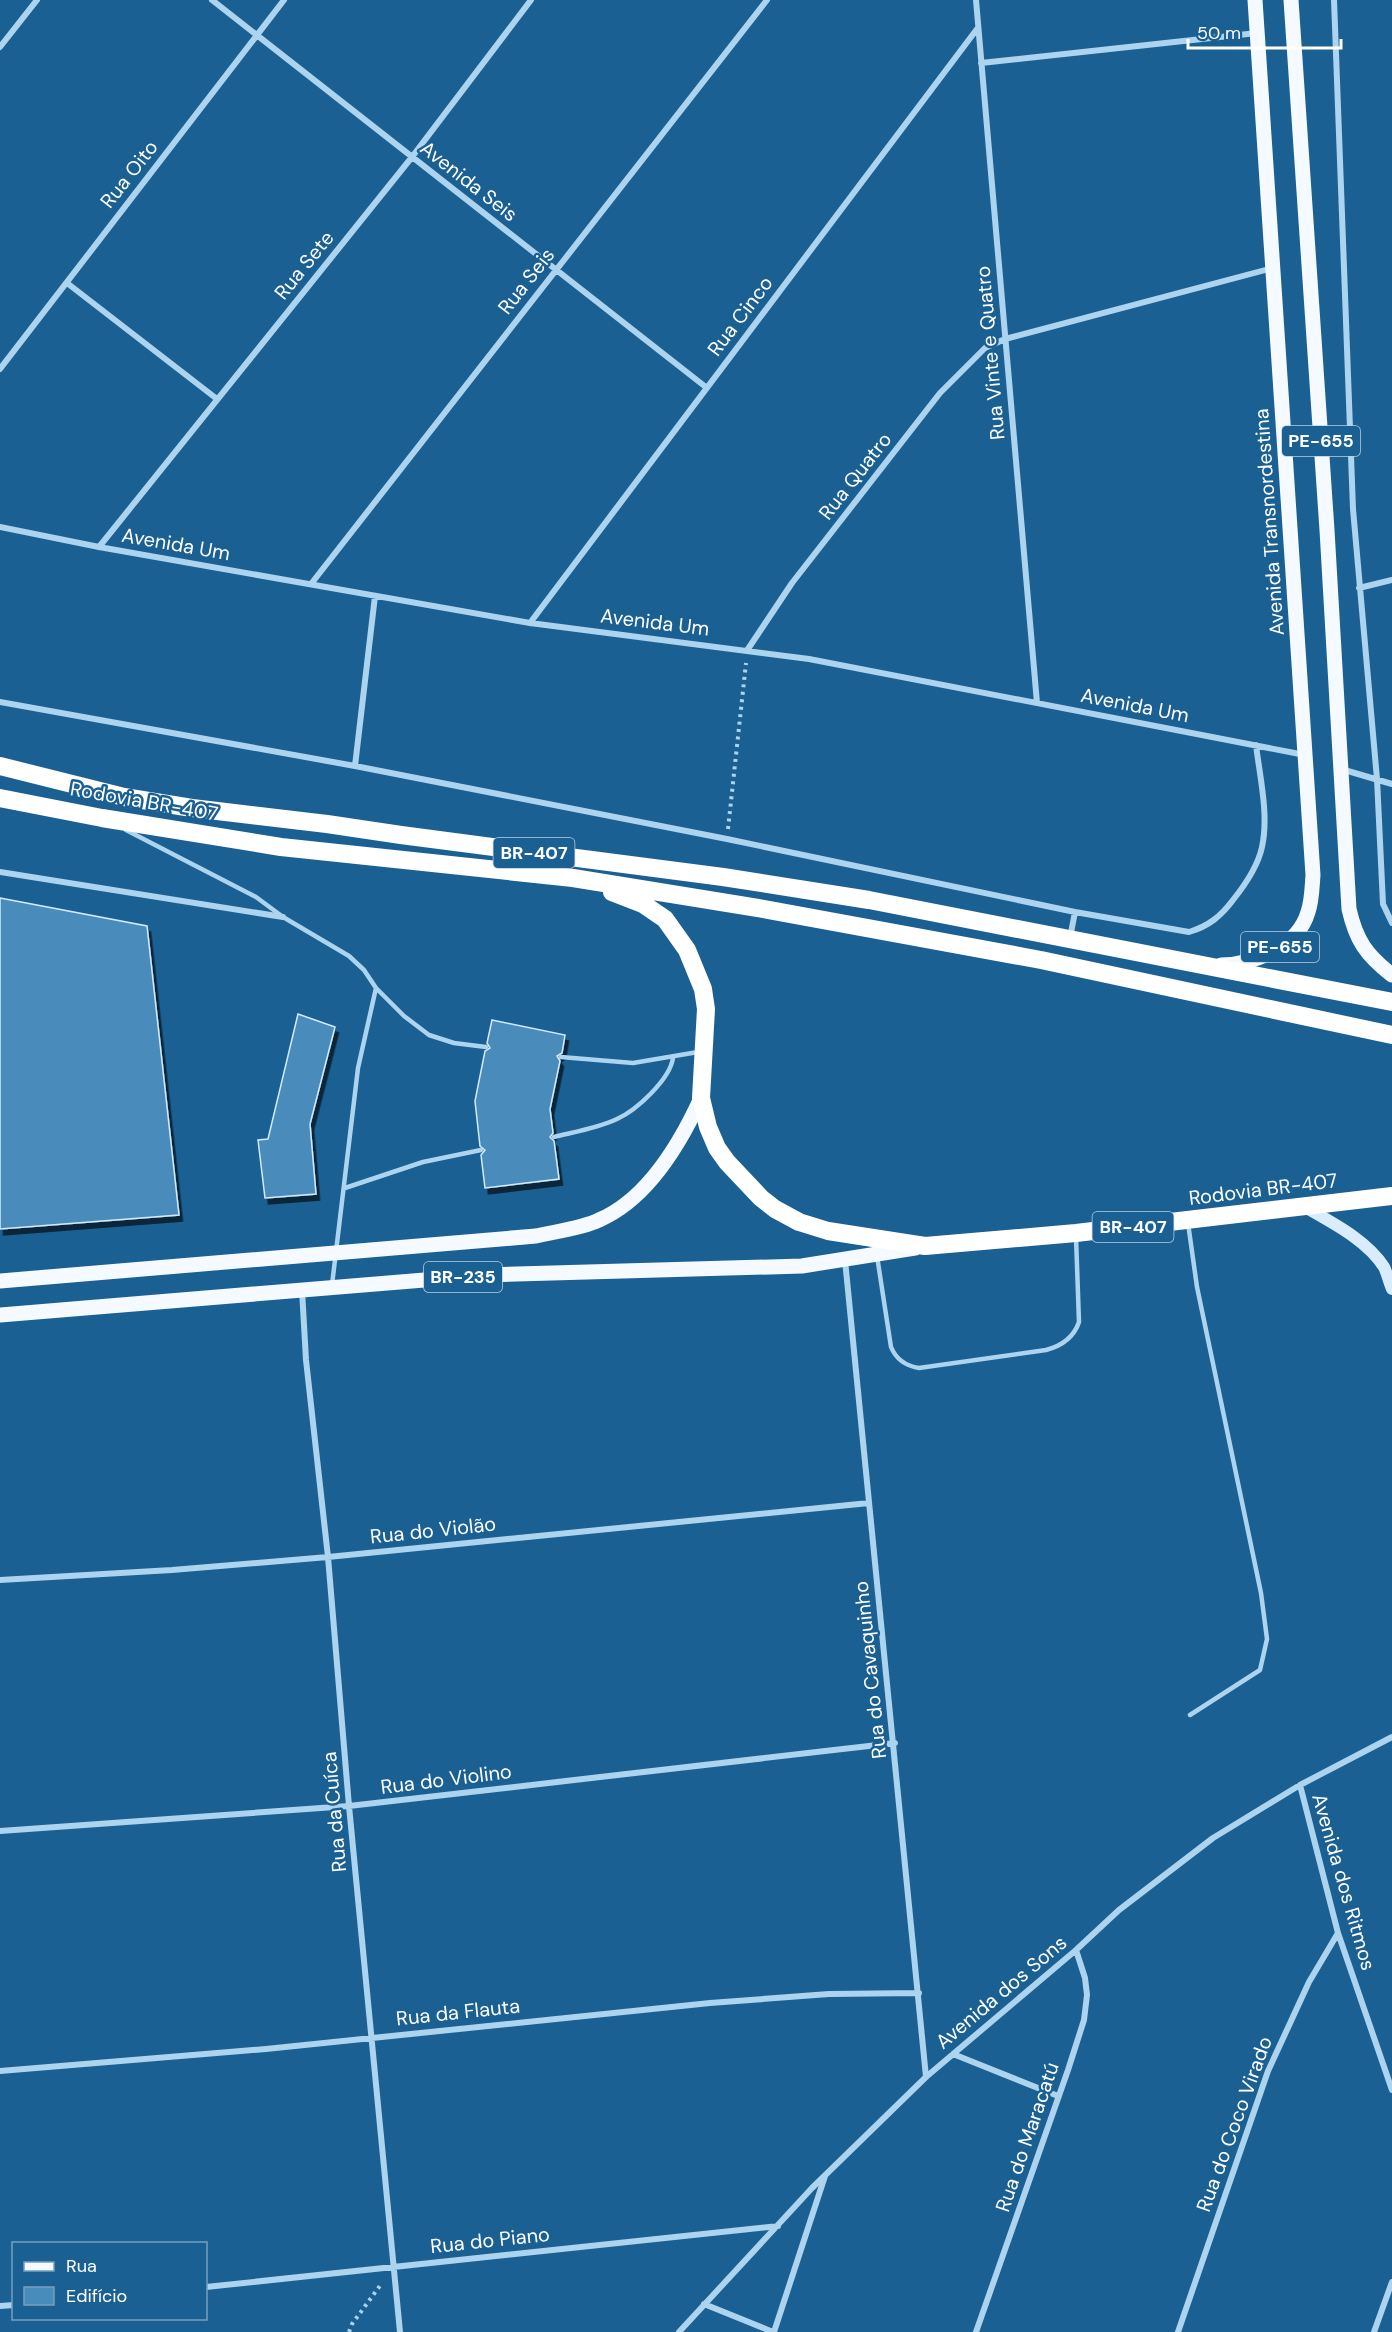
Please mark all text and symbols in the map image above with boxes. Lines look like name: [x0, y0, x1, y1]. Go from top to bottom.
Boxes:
scale bar: [1188, 12, 1341, 50]
text: 50 m: [1197, 21, 1241, 45]
street label: Rua Oito: [94, 135, 164, 213]
street label: Avenida Seis: [415, 135, 523, 227]
street label: Rua Sete: [268, 225, 340, 305]
street label: Rua Seis: [492, 243, 560, 319]
street label: Rua Vinte e Quatro: [969, 265, 1011, 441]
street label: Rua Cinco: [701, 271, 779, 361]
street label: Avenida Transnordestina: [1248, 408, 1290, 636]
road number: PE-655: [1282, 426, 1360, 456]
street label: Rua Quatro: [813, 427, 897, 525]
street label: Avenida Um: [120, 522, 232, 566]
street label: Avenida Um: [599, 602, 711, 642]
street label: Avenida Um: [1079, 682, 1191, 728]
street label: Rodovia BR-407: [68, 775, 220, 827]
road number: BR-407: [494, 838, 574, 868]
road number: PE-655: [1241, 932, 1319, 962]
street label: Rodovia BR-407: [1187, 1167, 1339, 1211]
road number: BR-407: [1092, 1212, 1174, 1242]
road number: BR-235: [424, 1262, 502, 1292]
street label: Rua do Violão: [369, 1510, 497, 1550]
street label: Rua do Cavaquinho: [848, 1580, 892, 1760]
street label: Rua da Cuíca: [316, 1751, 352, 1873]
street label: Rua do Violino: [379, 1758, 513, 1800]
street label: Avenida dos Ritmos: [1306, 1791, 1382, 1973]
street label: Avenida dos Sons: [930, 1930, 1072, 2054]
street label: Rua da Flauta: [395, 1993, 521, 2031]
street label: Rua do Coco Virado: [1190, 2033, 1278, 2215]
street label: Rua do Maracatú: [989, 2059, 1065, 2215]
street label: Rua do Piano: [429, 2221, 551, 2259]
legend: [12, 2242, 207, 2320]
text: Rua: [66, 2254, 97, 2278]
text: Edifício: [66, 2284, 127, 2308]

